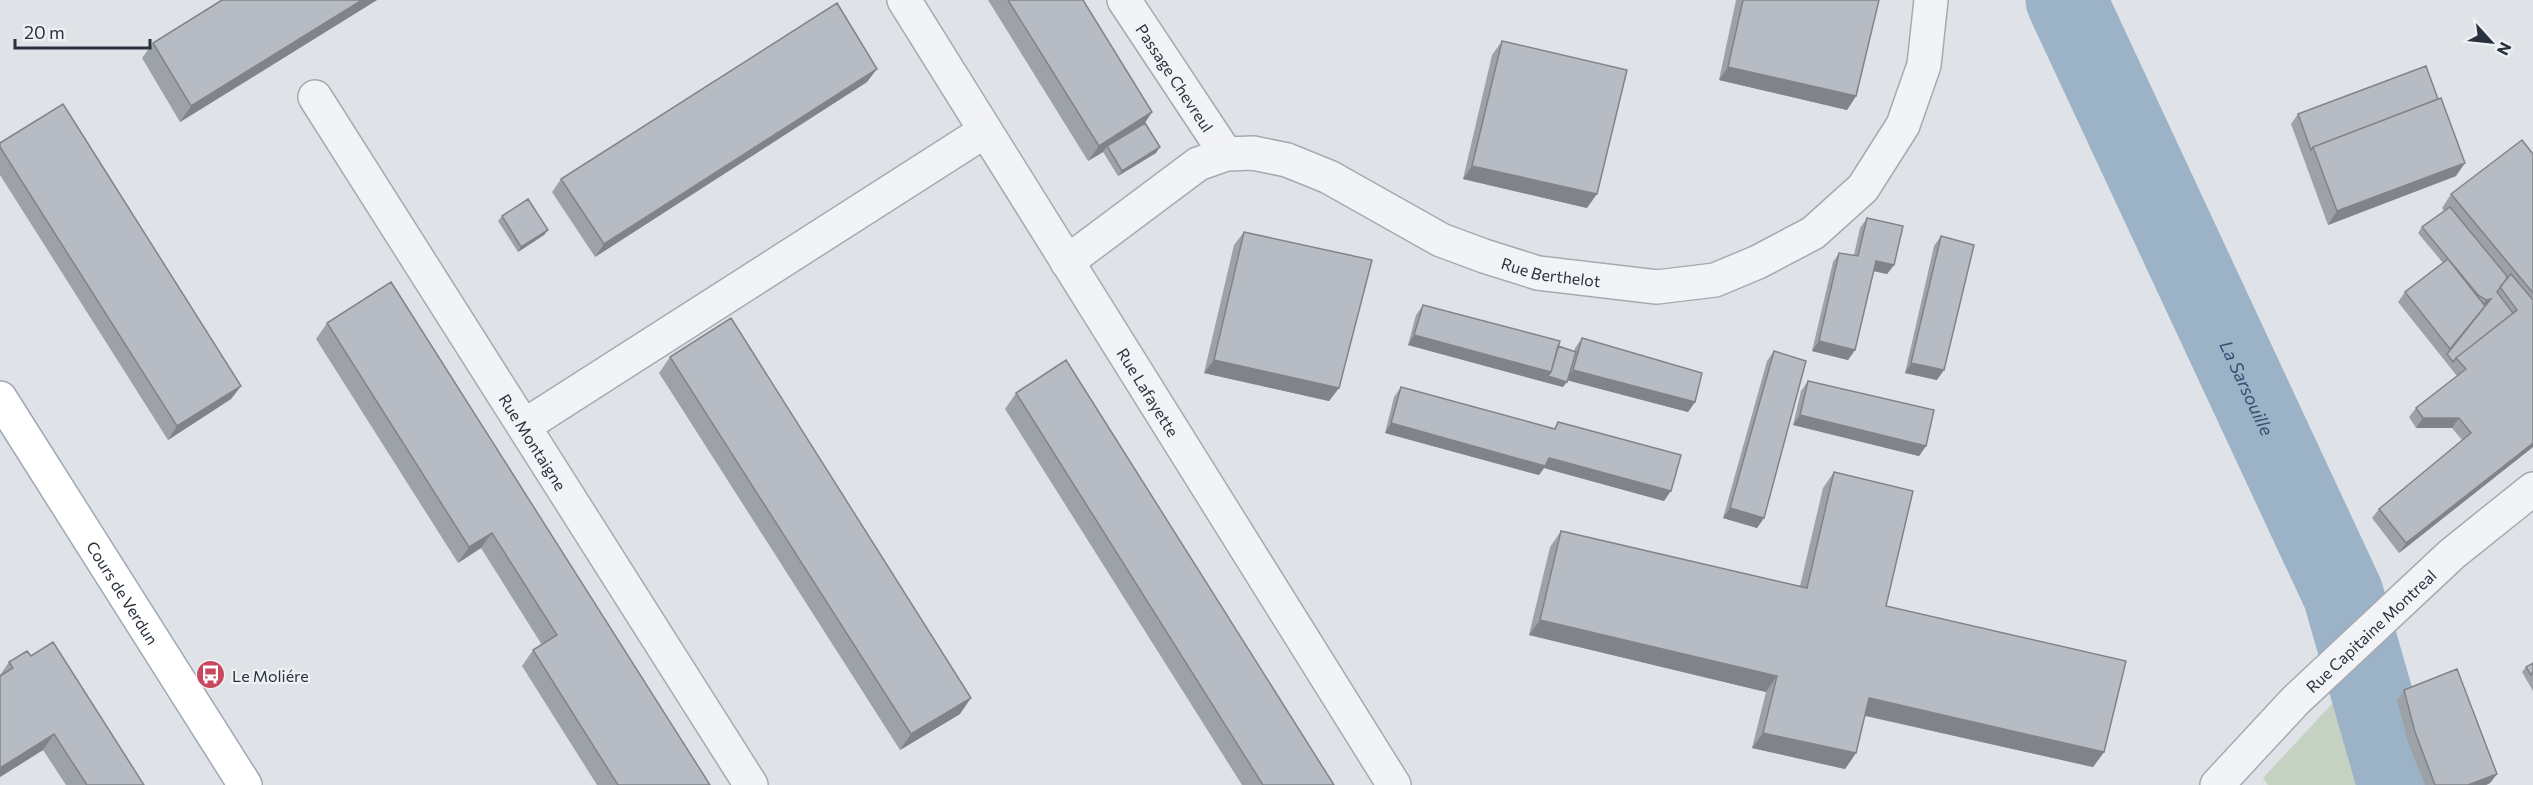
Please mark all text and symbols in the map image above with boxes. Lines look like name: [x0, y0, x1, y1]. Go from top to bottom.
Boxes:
scale bar: [15, 12, 150, 50]
north arrow: [2461, 12, 2521, 72]
street label: Passage Chevreul: [1133, 20, 1218, 135]
text: 20 m: [24, 21, 65, 43]
text: N: [2494, 39, 2516, 59]
street label: Rue Berthelot: [1499, 253, 1602, 290]
water label: La Sarsouille: [2215, 337, 2279, 439]
street label: Rue Lafayette: [1114, 344, 1183, 440]
street label: Rue Montaigne: [496, 390, 571, 493]
street label: Cours de Verdun: [83, 537, 163, 647]
street label: Rue Capitaine Montreal: [2301, 565, 2440, 696]
bus stop icon: Le Moliére: [195, 659, 227, 691]
place label: Le Moliére: [232, 666, 309, 685]

